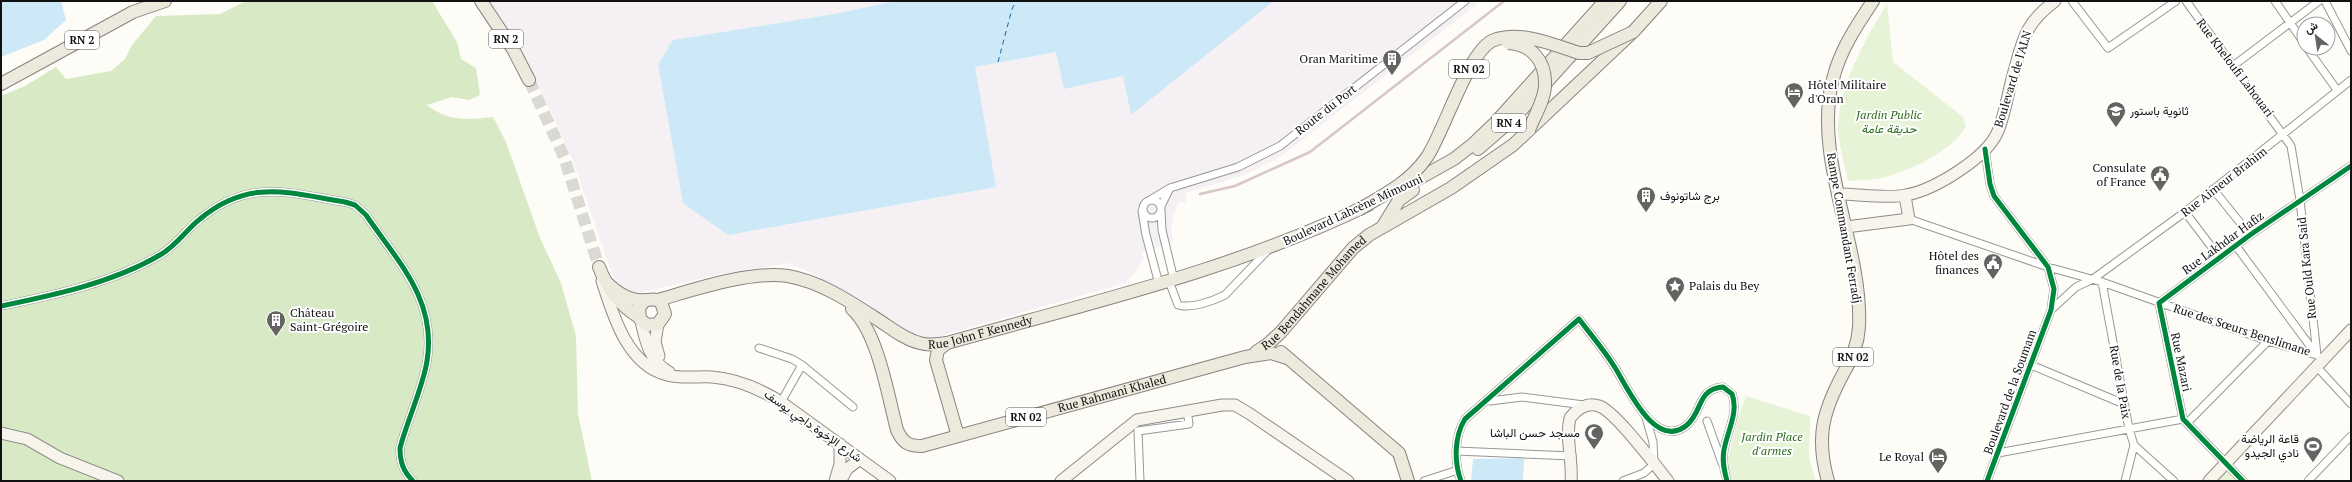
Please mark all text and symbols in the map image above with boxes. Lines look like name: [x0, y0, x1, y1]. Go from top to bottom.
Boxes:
street label: Rue Kheloufi Lahouari: [2194, 16, 2277, 120]
north arrow: [2296, 16, 2336, 56]
text: ش: [2302, 18, 2320, 37]
street label: Boulevard de l'ALN: [1991, 28, 2034, 129]
road number: RN 2: [489, 30, 523, 48]
road number: RN 2: [65, 31, 99, 49]
building icon: Oran Maritime: [1381, 48, 1403, 76]
place label: Oran Maritime: [1299, 51, 1378, 66]
road number: RN 02: [1449, 60, 1489, 78]
place label: Hôtel Militaire d'Oran: [1808, 77, 1886, 106]
street label: Route du Port: [1292, 81, 1360, 138]
hotel icon: Hôtel Militaire d'Oran: [1783, 81, 1805, 109]
school or university icon: ثانوية باستور: [2105, 100, 2127, 128]
place label: ثانوية باستور: [2129, 103, 2189, 119]
park label: Jardin Public حديقة عامة: [1855, 107, 1923, 136]
road number: RN 4: [1492, 114, 1526, 132]
street label: Rue Aimeur Brahim: [2178, 143, 2270, 220]
street label: Rampe Commandant Ferradj: [1824, 151, 1865, 305]
place label: Consulate of France: [2093, 160, 2146, 189]
public building icon: Consulate of France: [2149, 164, 2171, 192]
street label: Boulevard Lahcène Mimouni: [1281, 170, 1425, 249]
building icon: برج شاتونوف: [1635, 185, 1657, 213]
place label: برج شاتونوف: [1660, 188, 1720, 205]
street label: Rue Lakhdar Hafiz: [2179, 208, 2267, 277]
street label: Rue Ould Kara Said: [2294, 216, 2319, 320]
street label: Rue Bendahmane Mohamed: [1258, 232, 1369, 353]
place label: Hôtel des finances: [1929, 248, 1979, 277]
public building icon: Hôtel des finances: [1982, 252, 2004, 280]
place icon: Palais du Bey: [1664, 275, 1686, 303]
place label: Palais du Bey: [1689, 278, 1760, 293]
street label: Rue des Sœurs Benslimane: [2172, 300, 2313, 359]
place label: Château Saint-Grégoire: [290, 305, 368, 334]
building icon: Château Saint-Grégoire: [265, 309, 287, 337]
street label: Rue John F Kennedy: [928, 312, 1035, 352]
street label: Boulevard de la Soumam: [1980, 327, 2039, 456]
street label: Rue Mazari: [2168, 331, 2195, 393]
street label: Rue de la Paix: [2107, 344, 2134, 421]
road number: RN 02: [1833, 348, 1873, 366]
street label: Rue Rahmani Khaled: [1056, 371, 1168, 415]
street label: شارع الإخوة داحي يوسف: [760, 386, 865, 467]
road number: RN 02: [1006, 408, 1046, 426]
mosque icon: مسجد حسن الباشا: [1583, 422, 1605, 450]
place label: مسجد حسن الباشا: [1490, 425, 1580, 441]
park label: Jardin Place d'armes: [1740, 429, 1803, 458]
place label: قاعة الرياضة نادي الجيدو: [2241, 431, 2299, 463]
sports icon: قاعة الرياضة نادي الجيدو: [2302, 435, 2324, 463]
hotel icon: Le Royal: [1927, 446, 1949, 474]
place label: Le Royal: [1879, 449, 1924, 464]

